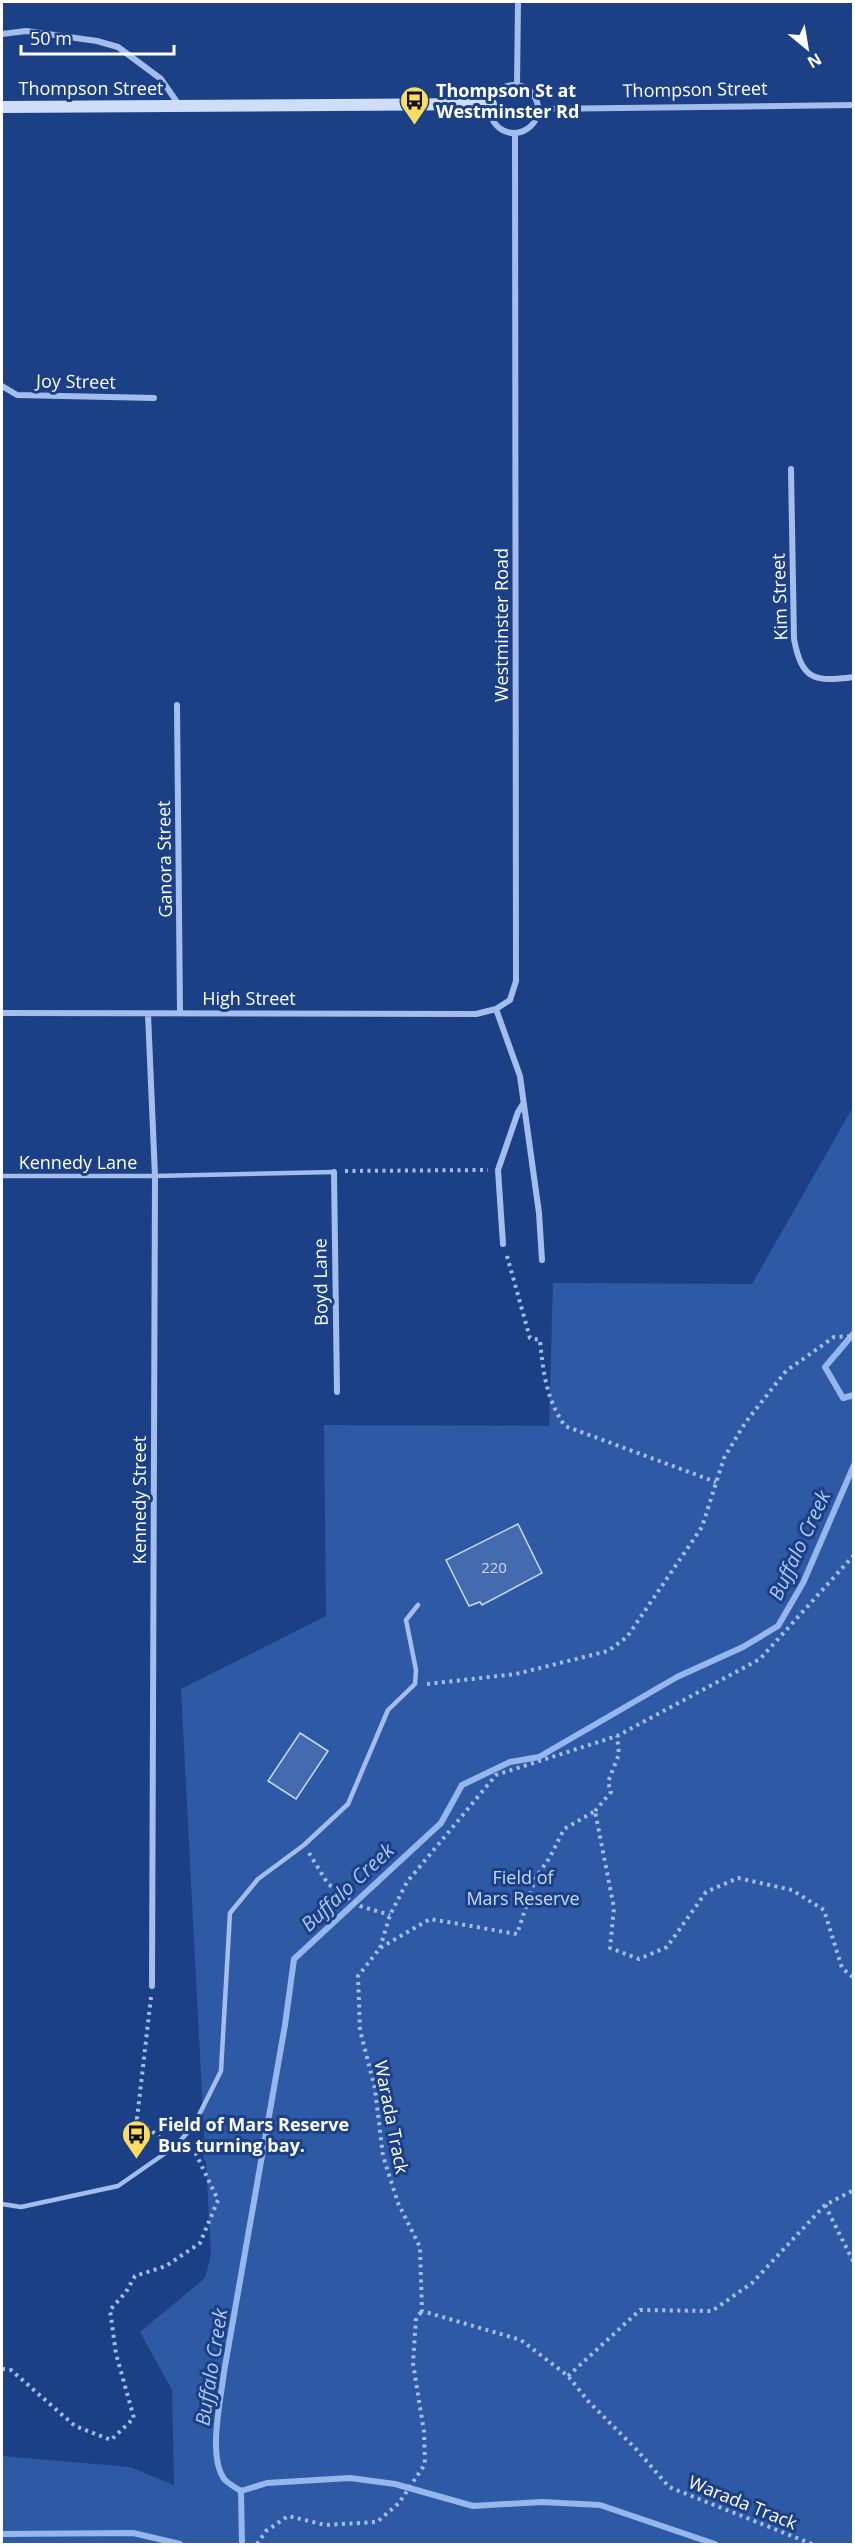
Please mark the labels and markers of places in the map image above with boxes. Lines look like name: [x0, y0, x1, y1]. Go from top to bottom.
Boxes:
place label: Thompson St at Westminster Rd: [436, 78, 579, 123]
bus stop icon: Thompson St at Westminster Rd: [399, 84, 431, 126]
place label: Field of Mars Reserve Bus turning bay.: [158, 2112, 349, 2157]
bus stop icon: Field of Mars Reserve Bus turning bay.: [121, 2118, 153, 2160]

